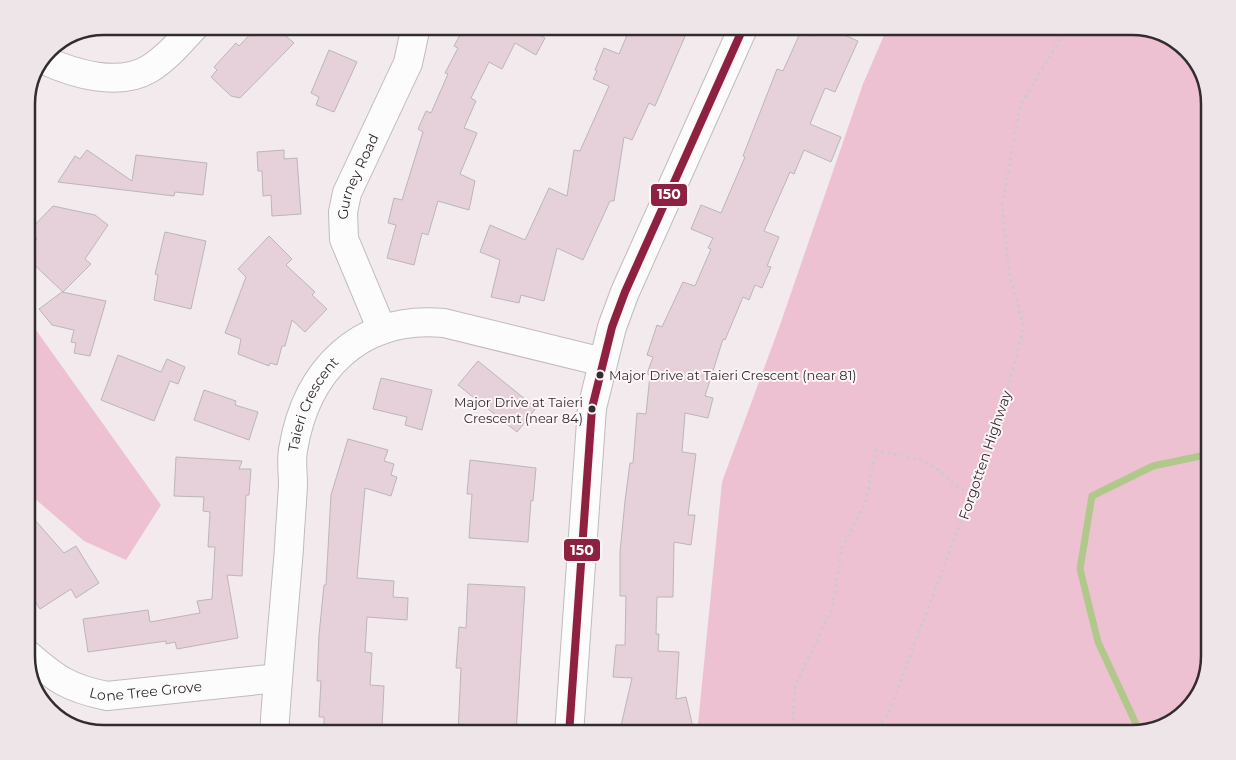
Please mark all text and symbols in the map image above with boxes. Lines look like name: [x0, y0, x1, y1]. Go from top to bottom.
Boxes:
street label: Gurney Road: [334, 131, 383, 220]
line badge: 150: [650, 183, 688, 207]
text: 150: [657, 185, 681, 203]
street label: Taieri Crescent: [284, 353, 342, 453]
place label: Major Drive at Taieri Crescent (near 81): [609, 367, 857, 383]
marker: Major Drive at Taieri Crescent (near 81): [595, 370, 605, 380]
street label: Forgotten Highway: [954, 388, 1016, 522]
place label: Major Drive at Taieri Crescent (near 84): [454, 394, 583, 426]
marker: Major Drive at Taieri Crescent (near 84): [587, 404, 597, 414]
line badge: 150: [563, 538, 601, 562]
text: 150: [570, 541, 594, 559]
street label: Lone Tree Grove: [87, 677, 203, 705]

